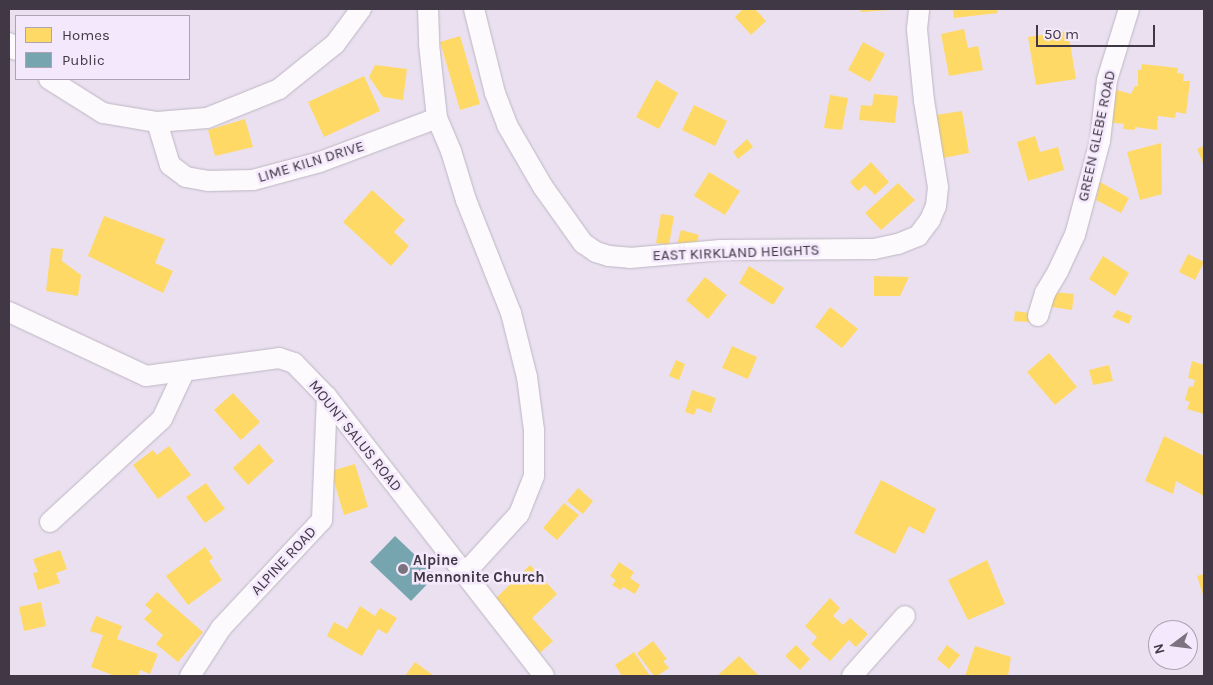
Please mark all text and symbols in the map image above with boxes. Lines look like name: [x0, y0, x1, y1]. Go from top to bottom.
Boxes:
legend: [15, 15, 190, 80]
scale bar: [1038, 15, 1157, 47]
text: 50 m: [1044, 25, 1079, 43]
text: Homes: [62, 26, 110, 44]
text: Public: [62, 51, 105, 69]
street label: GREEN GLEBE ROAD: [1074, 69, 1120, 203]
street label: LIME KILN DRIVE: [256, 137, 366, 187]
street label: EAST KIRKLAND HEIGHTS: [652, 241, 820, 265]
street label: MOUNT SALUS ROAD: [305, 377, 405, 495]
street label: ALPINE ROAD: [247, 523, 321, 599]
place label: Alpine Mennonite Church: [413, 551, 545, 586]
marker: Alpine Mennonite Church: [397, 563, 409, 575]
north arrow: [1148, 620, 1198, 670]
text: N: [1149, 642, 1169, 656]

